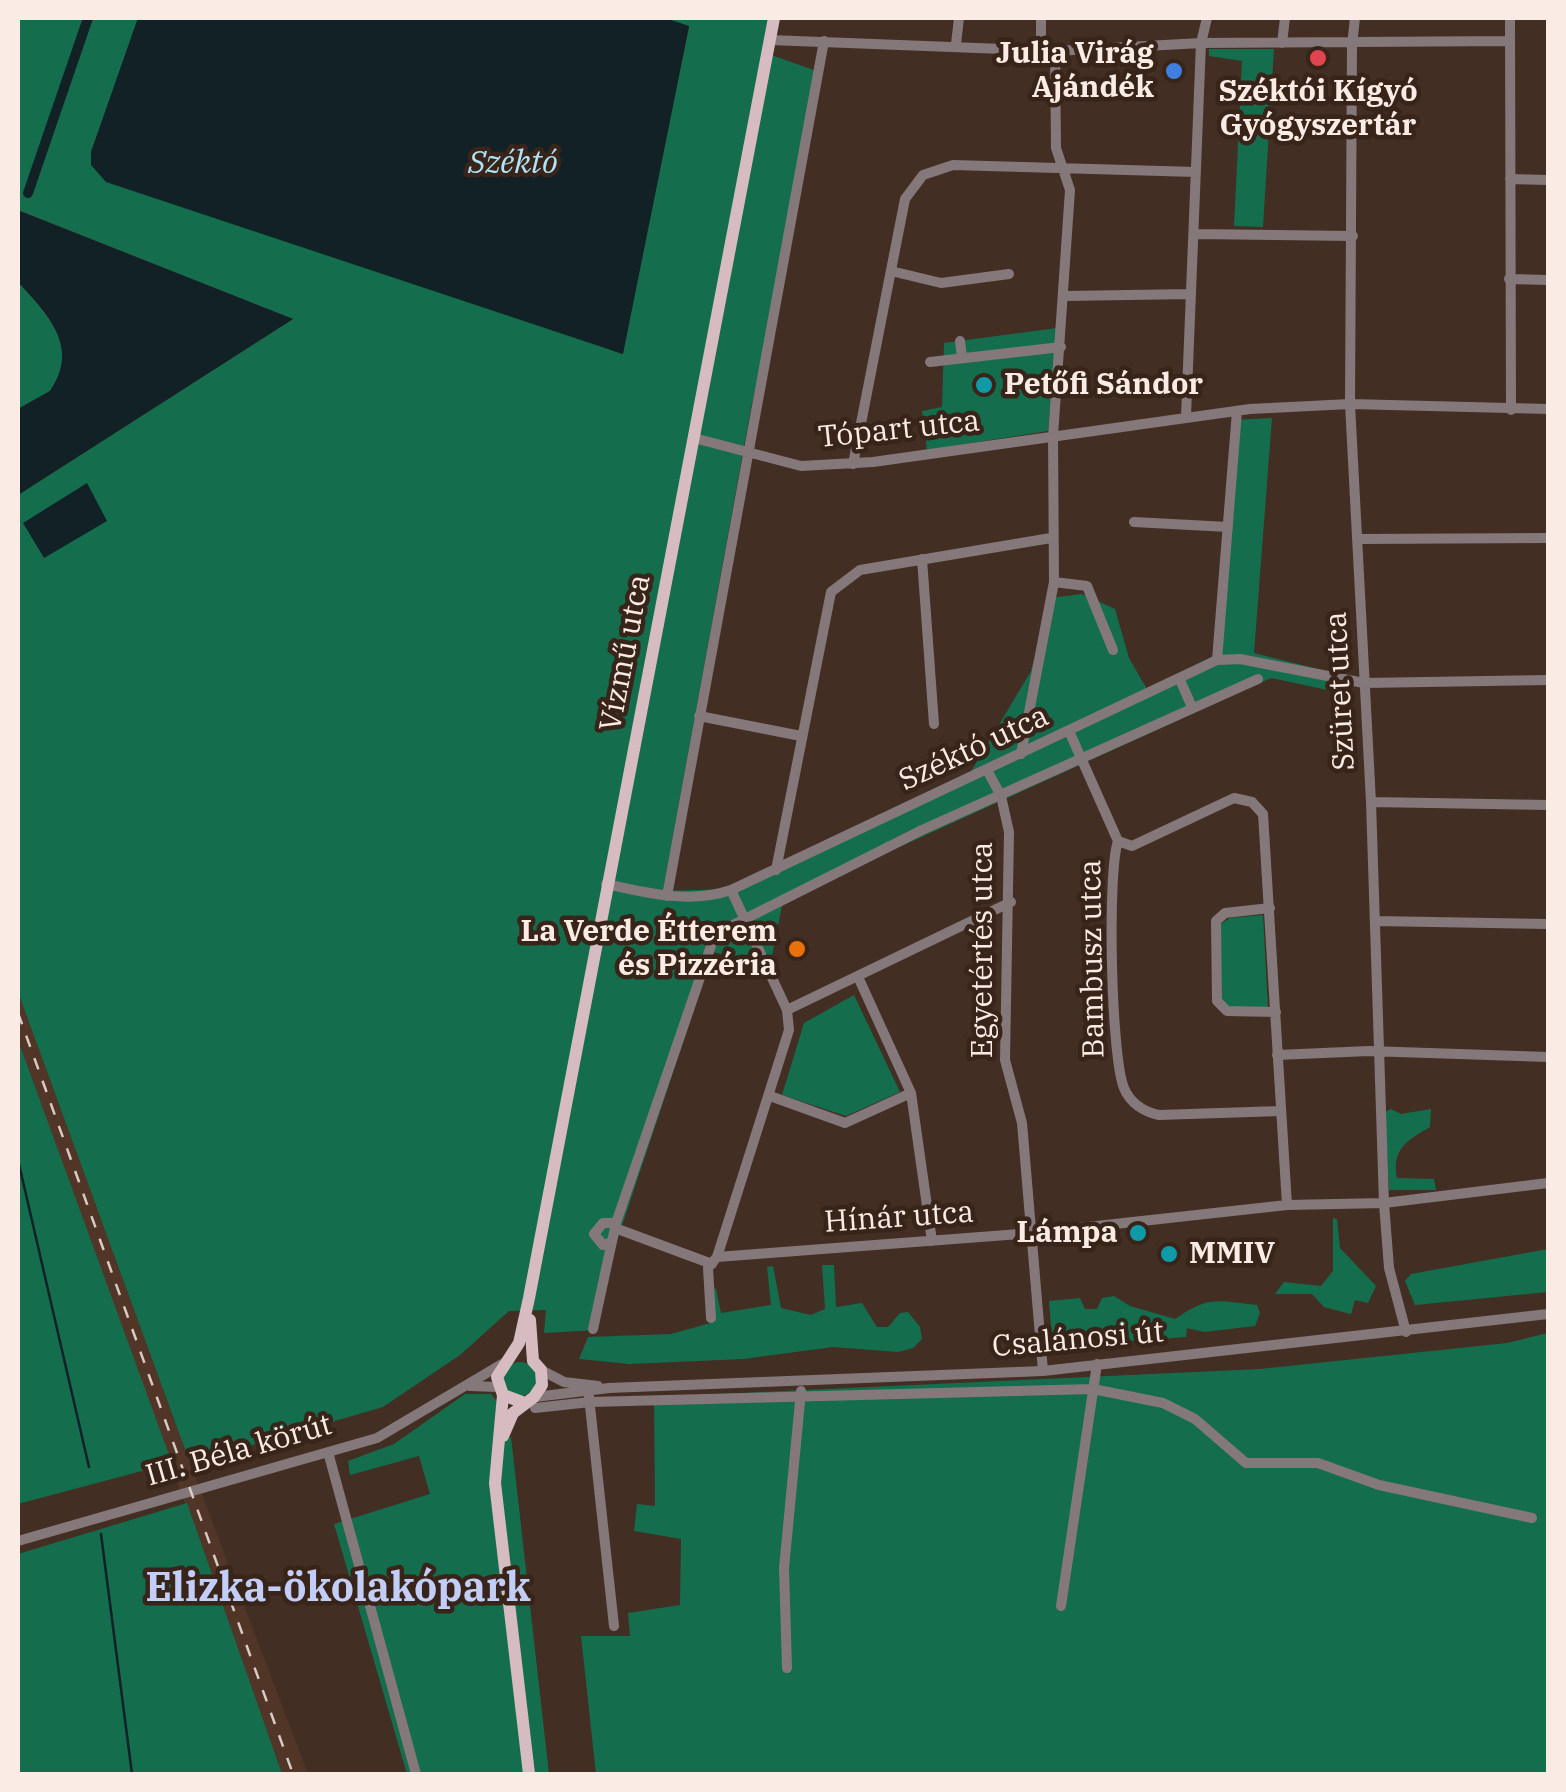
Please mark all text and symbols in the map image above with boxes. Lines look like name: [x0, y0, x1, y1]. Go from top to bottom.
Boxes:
place label: Julia Virág Ajándék: [996, 36, 1154, 106]
marker: Széktói Kígyó Gyógyszertár: [1307, 47, 1329, 69]
marker: Julia Virág Ajándék: [1163, 60, 1185, 82]
place label: Széktói Kígyó Gyógyszertár: [1218, 74, 1418, 144]
water label: Széktó: [468, 145, 558, 183]
place label: Petőfi Sándor: [1004, 367, 1203, 403]
marker: Petőfi Sándor: [973, 374, 995, 396]
street label: Tópart utca: [816, 404, 982, 456]
street label: Vízmű utca: [593, 571, 659, 735]
street label: Szüret utca: [1319, 611, 1363, 771]
street label: Széktó utca: [893, 699, 1055, 799]
street label: Egyetértés utca: [965, 842, 1001, 1058]
street label: Bambusz utca: [1073, 859, 1113, 1059]
place label: La Verde Étterem és Pizzéria: [521, 914, 777, 984]
marker: La Verde Étterem és Pizzéria: [786, 938, 808, 960]
street label: Hínár utca: [823, 1195, 975, 1241]
place label: Lámpa: [1016, 1215, 1118, 1251]
marker: Lámpa: [1127, 1222, 1149, 1244]
place label: MMIV: [1189, 1236, 1275, 1272]
marker: MMIV: [1158, 1243, 1180, 1265]
street label: Csalánosi út: [991, 1315, 1165, 1365]
street label: III. Béla körút: [142, 1407, 336, 1495]
district label: Elizka-ökolakópark: [145, 1565, 531, 1613]

